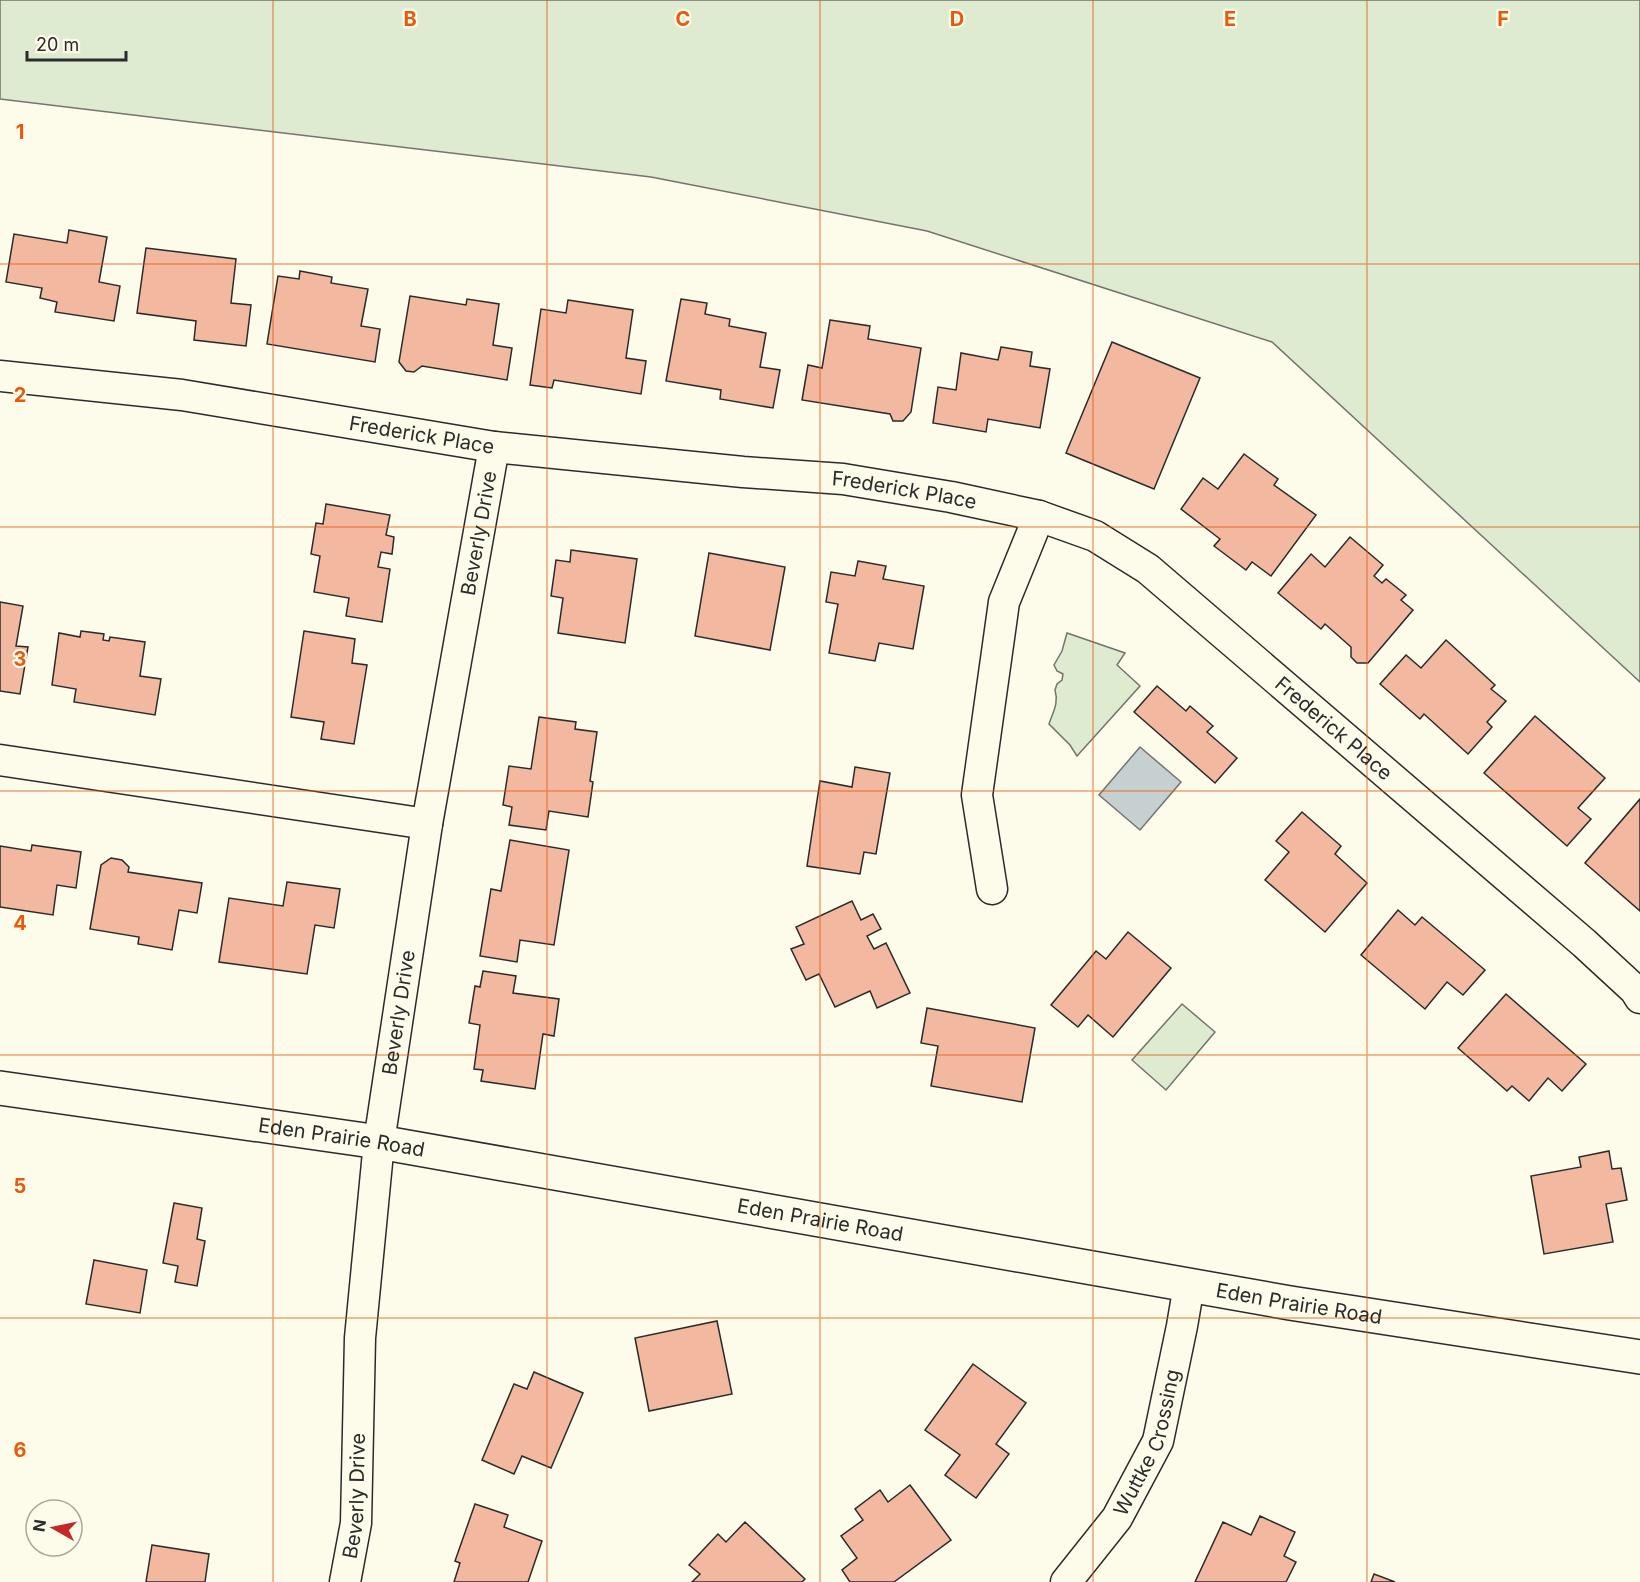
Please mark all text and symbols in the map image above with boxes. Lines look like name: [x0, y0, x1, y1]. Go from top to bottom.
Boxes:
text: B: [403, 7, 417, 31]
text: C: [676, 7, 690, 31]
text: D: [950, 7, 964, 31]
text: E: [1224, 7, 1236, 31]
text: F: [1497, 7, 1509, 31]
scale bar: [27, 24, 126, 62]
text: 20 m: [36, 34, 79, 55]
text: 1: [16, 120, 24, 144]
text: 2: [14, 383, 26, 407]
street label: Frederick Place: [347, 411, 496, 459]
street label: Frederick Place: [831, 466, 979, 514]
street label: Beverly Drive: [456, 469, 502, 597]
text: 3: [14, 647, 26, 671]
street label: Frederick Place: [1270, 672, 1397, 785]
text: 4: [13, 911, 27, 935]
street label: Beverly Drive: [377, 948, 420, 1077]
street label: Eden Prairie Road: [257, 1113, 427, 1162]
text: 5: [14, 1174, 26, 1198]
street label: Eden Prairie Road: [736, 1194, 905, 1246]
street label: Eden Prairie Road: [1214, 1278, 1384, 1329]
street label: Wuttke Crossing: [1108, 1367, 1185, 1520]
street label: Beverly Drive: [338, 1433, 370, 1561]
text: 6: [14, 1438, 27, 1462]
north arrow: [24, 1498, 84, 1558]
text: N: [28, 1518, 50, 1533]

